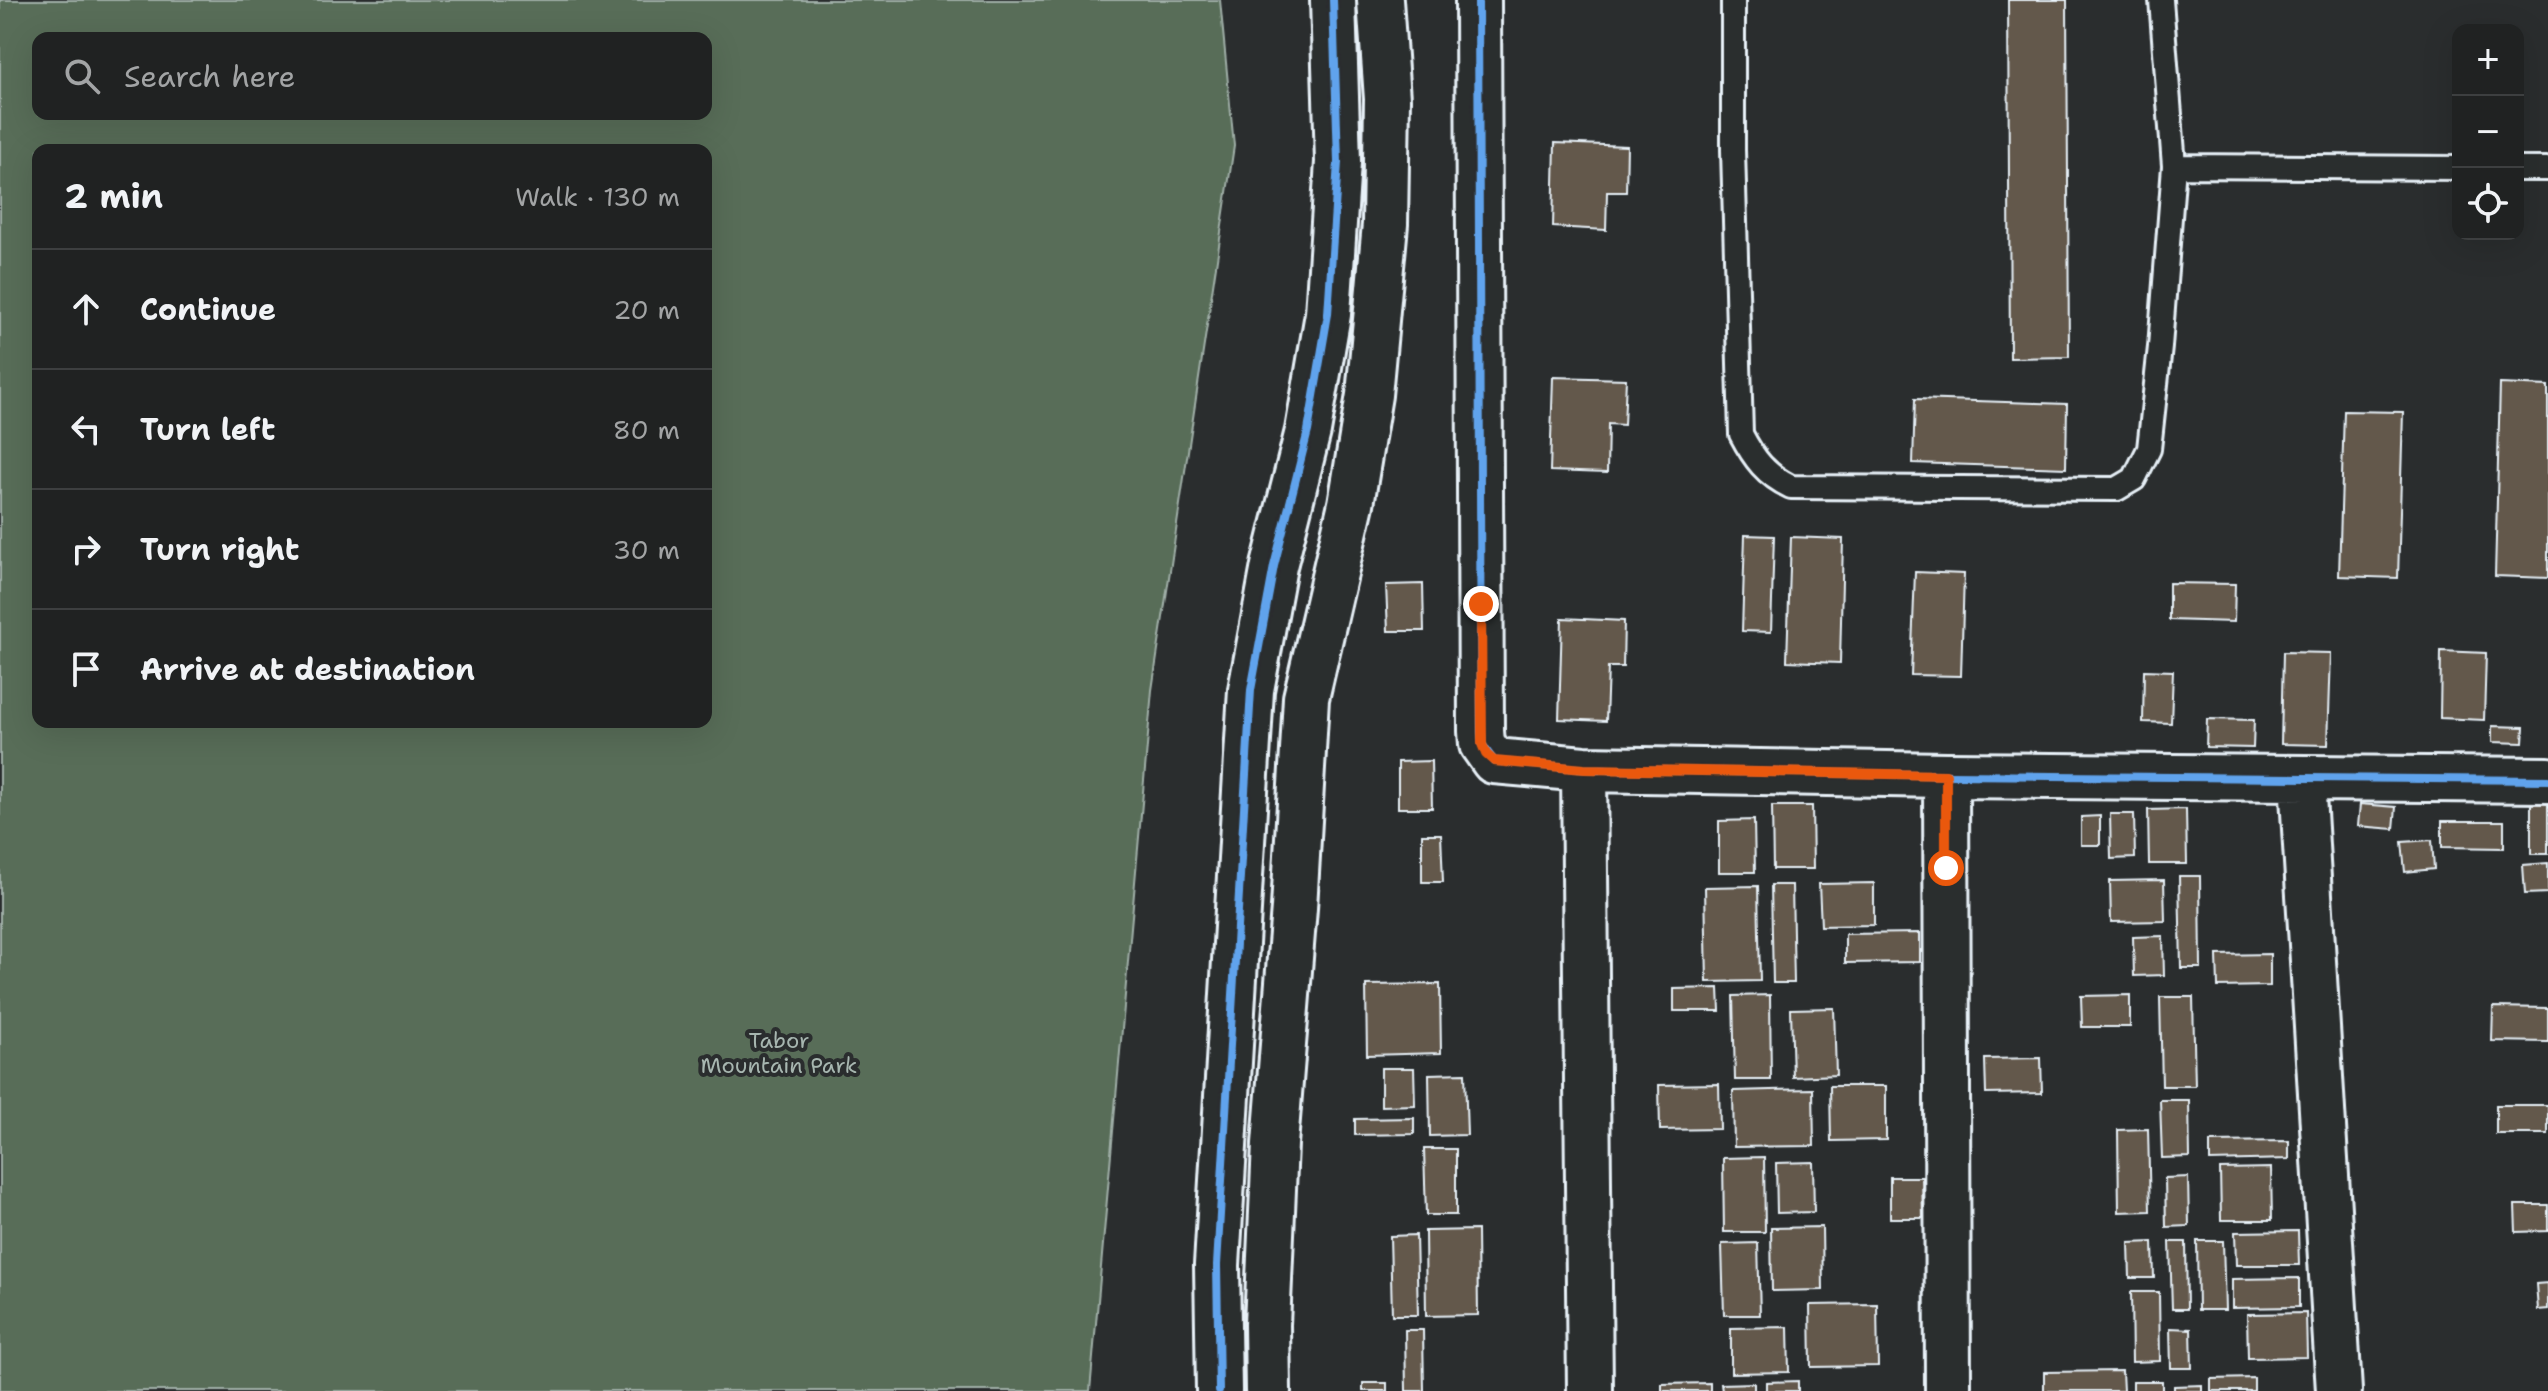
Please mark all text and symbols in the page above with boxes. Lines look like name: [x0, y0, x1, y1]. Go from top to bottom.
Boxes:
map controls: [2452, 24, 2524, 240]
button: +: [2452, 24, 2524, 96]
search box: [32, 32, 712, 120]
icon: search: [60, 54, 104, 98]
text: Search here: [124, 56, 295, 97]
button: −: [2452, 96, 2524, 168]
button: locate: [2452, 168, 2524, 240]
text: 2 min: [64, 173, 163, 219]
text: Walk · 130 m: [515, 179, 680, 214]
icon: ahead: [64, 287, 108, 331]
text: Continue: [140, 289, 276, 330]
text: 20 m: [613, 292, 680, 327]
icon: left: [64, 407, 108, 451]
text: Turn left: [140, 409, 275, 450]
text: 80 m: [613, 412, 680, 447]
icon: right: [64, 527, 108, 571]
text: Turn right: [140, 529, 299, 570]
text: 30 m: [613, 532, 680, 567]
route end: [1463, 586, 1499, 622]
icon: arrive: [64, 647, 108, 691]
text: Arrive at destination: [140, 649, 475, 690]
route start: [1928, 850, 1964, 886]
park label: Tabor Mountain Park: [701, 1026, 857, 1080]

